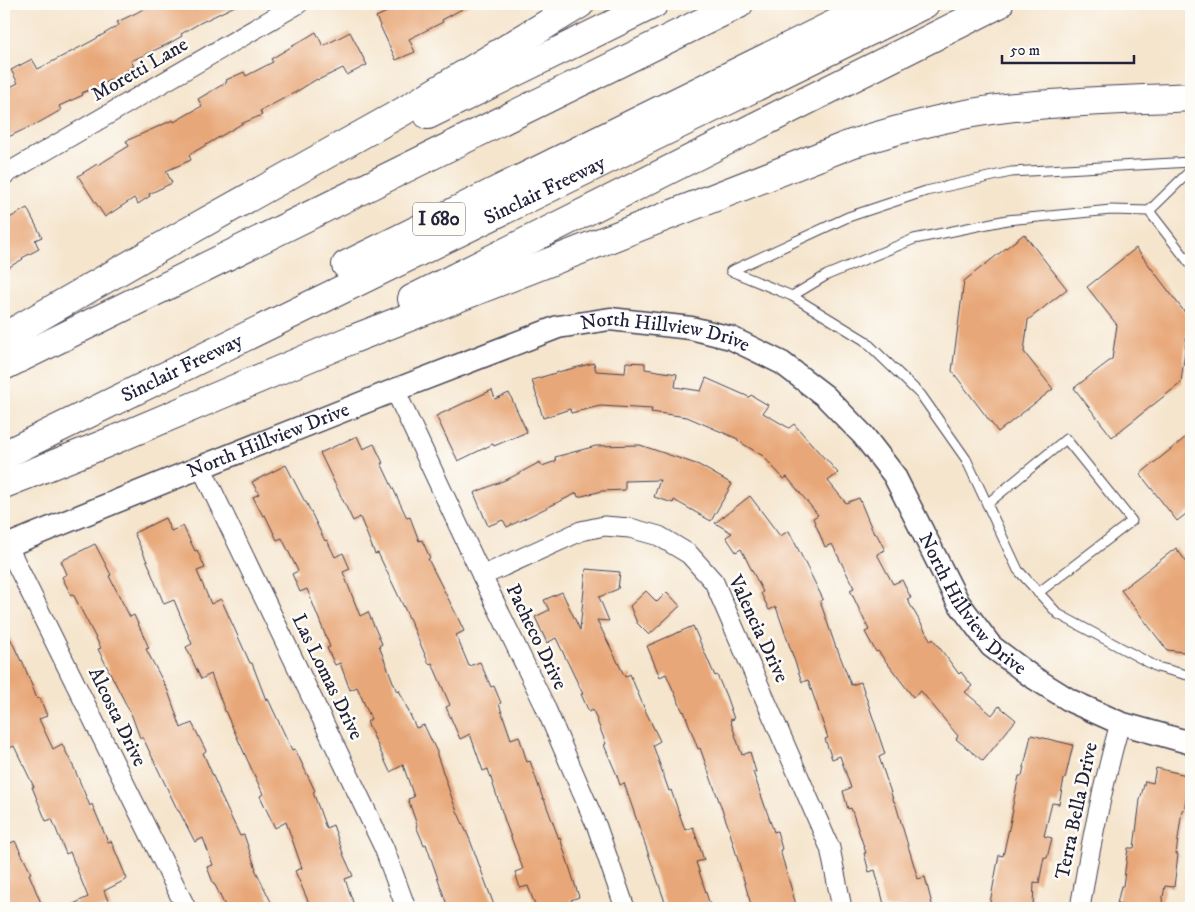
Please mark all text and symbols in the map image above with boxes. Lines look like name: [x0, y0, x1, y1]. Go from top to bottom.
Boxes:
street label: Moretti Lane: [87, 32, 193, 108]
scale bar: [1002, 32, 1135, 64]
text: 50 m: [1010, 41, 1040, 60]
street label: Sinclair Freeway: [480, 150, 610, 231]
road number: I 680: [413, 202, 465, 235]
street label: North Hillview Drive: [579, 306, 754, 358]
street label: Sinclair Freeway: [117, 327, 247, 408]
street label: North Hillview Drive: [184, 397, 353, 484]
street label: North Hillview Drive: [913, 529, 1032, 681]
street label: Valencia Drive: [722, 570, 794, 687]
street label: Pacheco Drive: [500, 580, 572, 694]
street label: Las Lomas Drive: [286, 610, 368, 744]
street label: Alcosta Drive: [82, 663, 152, 771]
street label: Terra Bella Drive: [1050, 740, 1104, 882]

